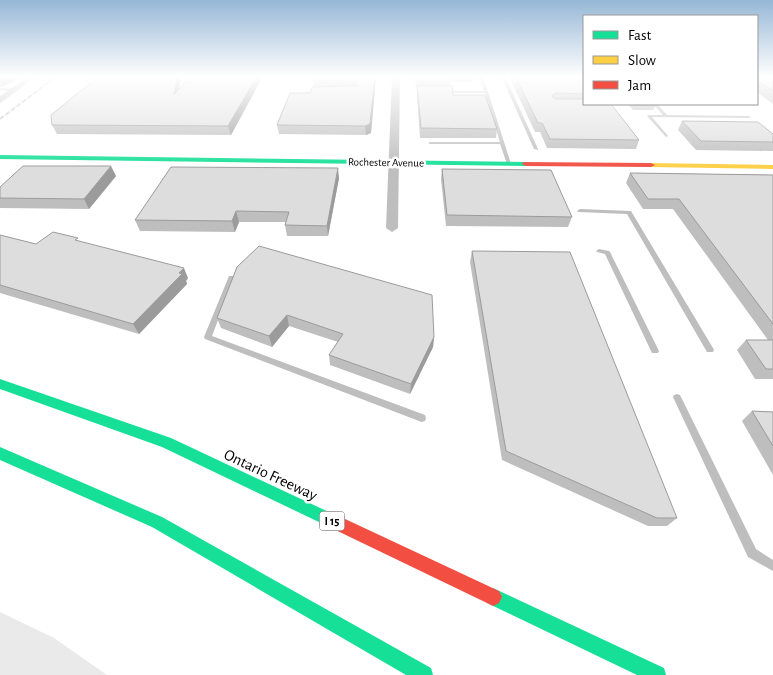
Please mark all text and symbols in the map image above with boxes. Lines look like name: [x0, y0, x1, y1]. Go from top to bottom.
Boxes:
legend: [583, 15, 758, 105]
text: Fast: [628, 28, 652, 43]
text: Slow: [628, 53, 656, 68]
text: Jam: [628, 78, 651, 93]
street label: Rochester Avenue: [348, 156, 424, 169]
street label: Ontario Freeway: [221, 446, 320, 504]
road number: I 15: [320, 512, 344, 530]

